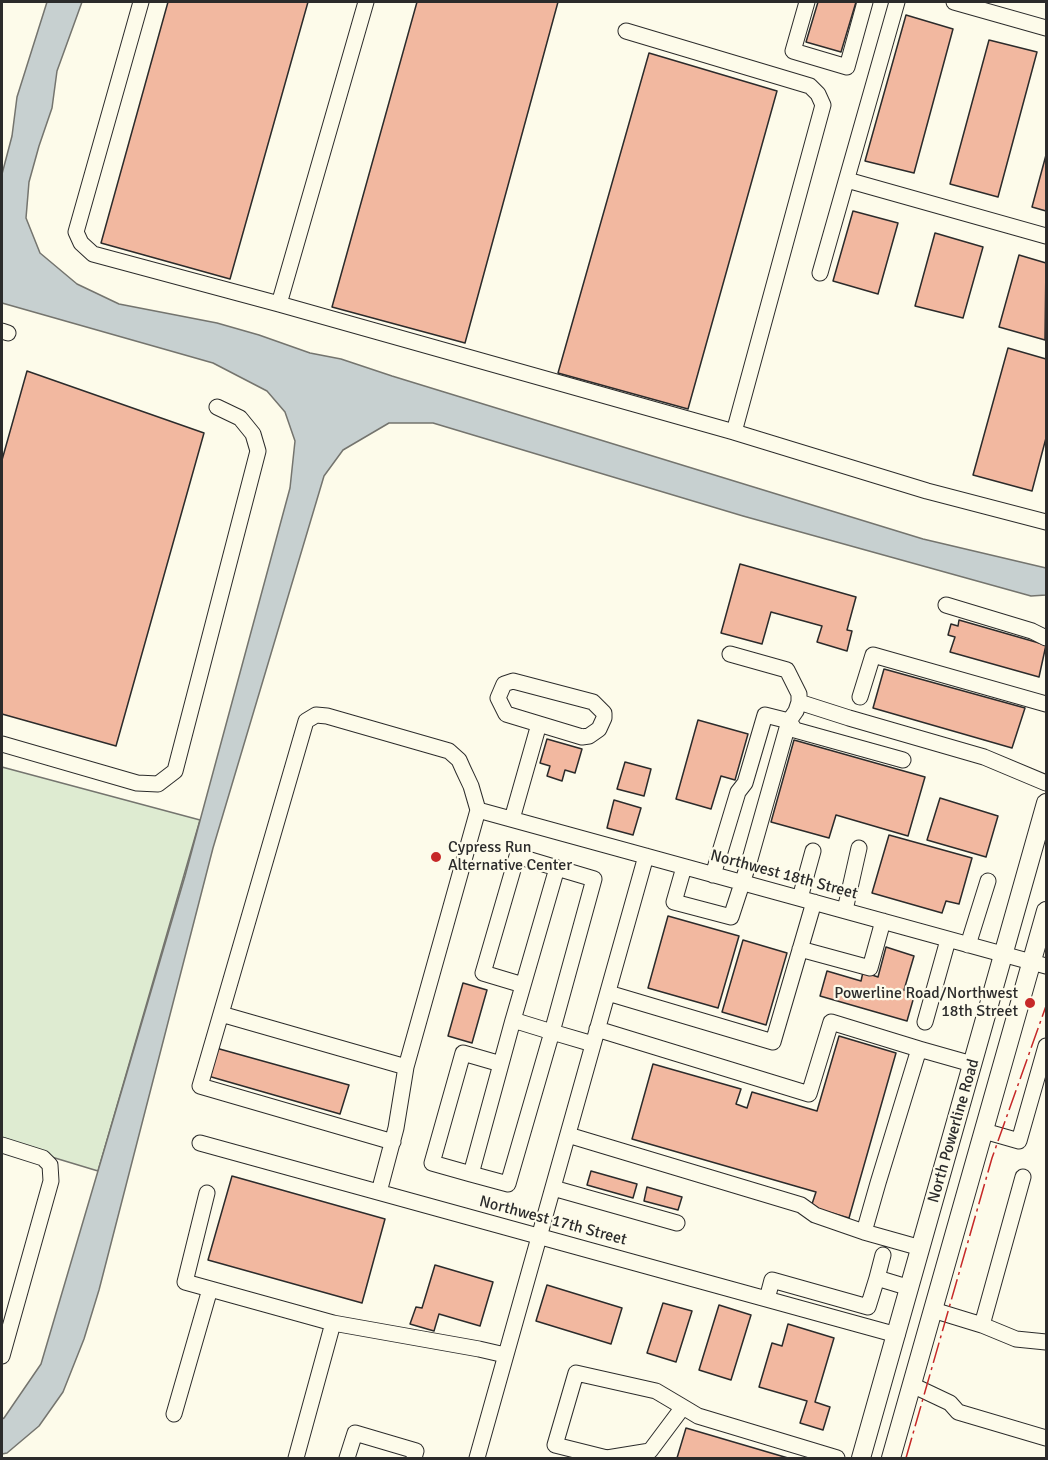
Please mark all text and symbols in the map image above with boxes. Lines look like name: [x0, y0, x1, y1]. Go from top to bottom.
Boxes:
place label: Cypress Run Alternative Center: [448, 838, 572, 876]
street label: Northwest 18th Street: [708, 846, 860, 904]
marker: Cypress Run Alternative Center: [429, 850, 443, 864]
place label: Powerline Road/Northwest 18th Street: [834, 984, 1018, 1022]
marker: Powerline Road/Northwest 18th Street: [1023, 996, 1037, 1010]
street label: North Powerline Road: [924, 1057, 984, 1205]
street label: Northwest 17th Street: [477, 1192, 629, 1250]

